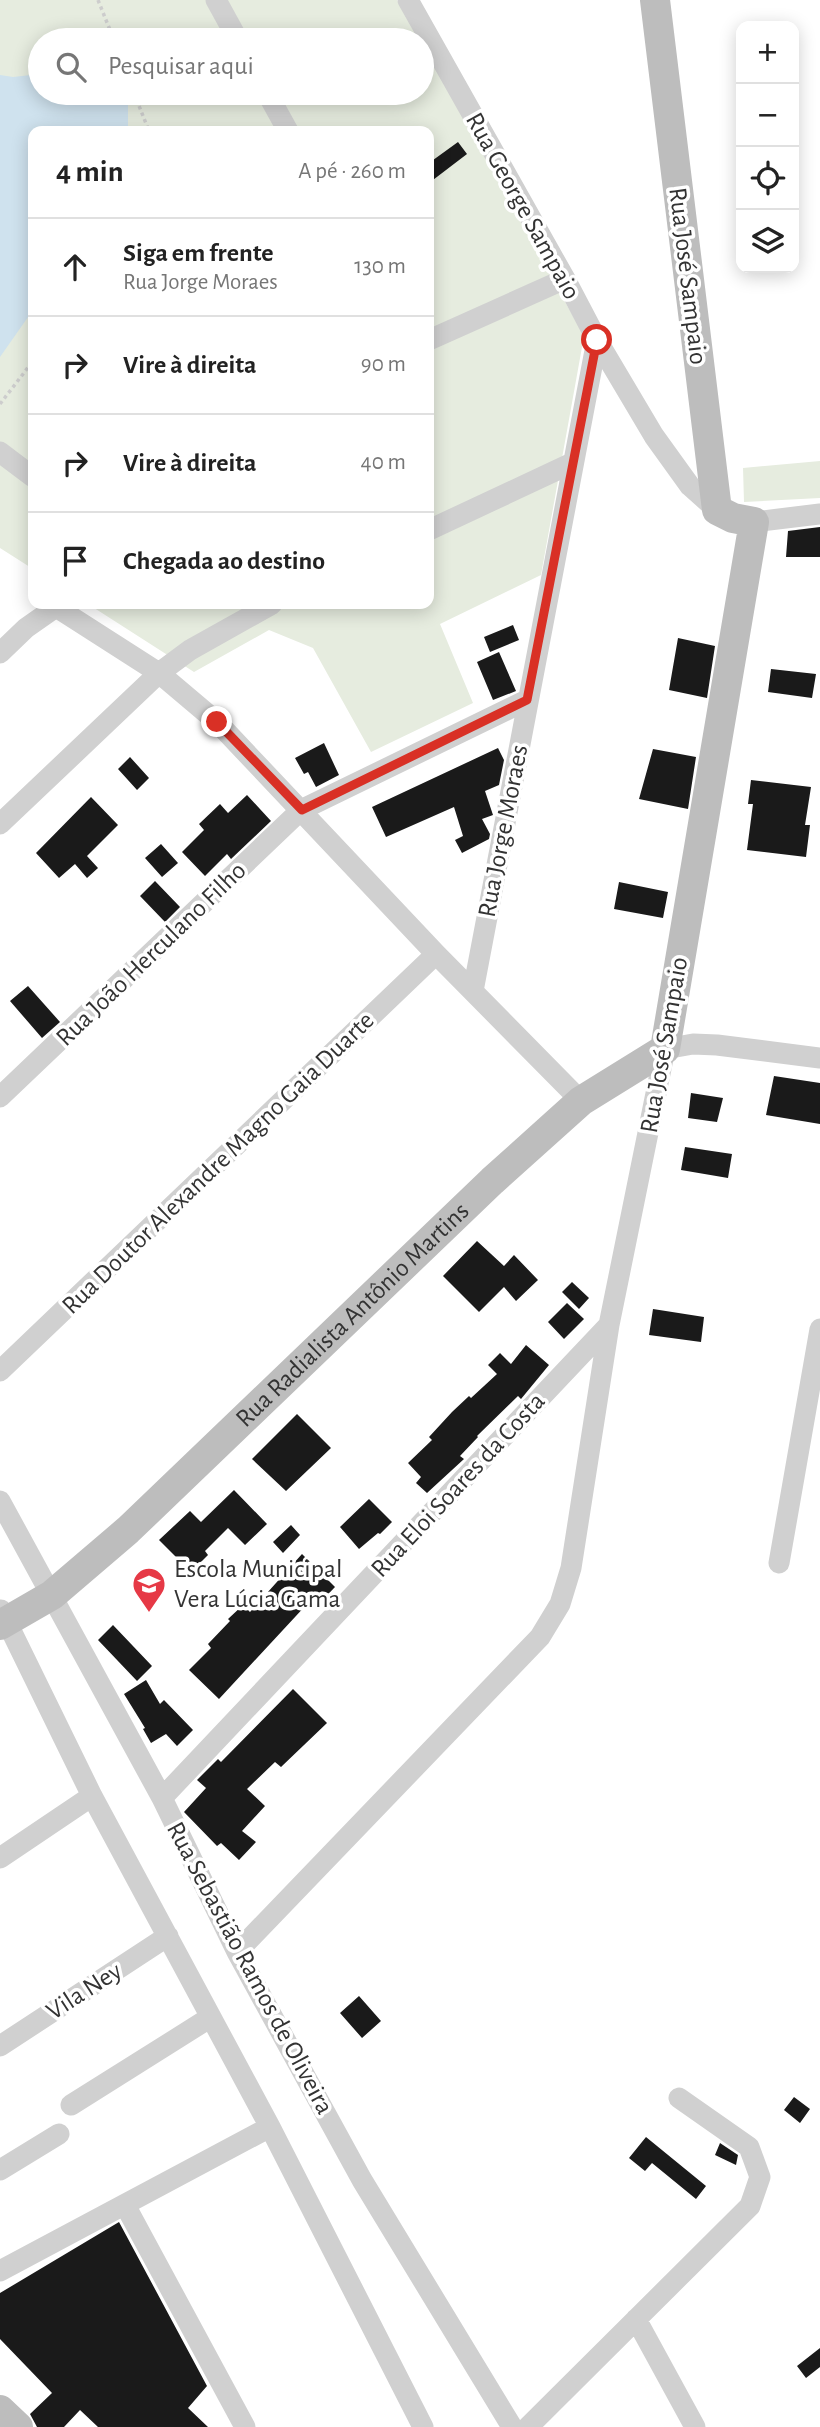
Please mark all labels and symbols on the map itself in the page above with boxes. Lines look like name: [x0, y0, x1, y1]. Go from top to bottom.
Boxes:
street label: Rua George Sampaio: [461, 108, 585, 304]
street label: Rua José Sampaio: [664, 186, 712, 366]
route start: [581, 324, 612, 355]
route end: [201, 706, 232, 737]
street label: Rua Jorge Moraes: [474, 743, 532, 919]
street label: Rua João Herculano Filho: [51, 857, 251, 1051]
street label: Rua José Sampaio: [636, 955, 692, 1135]
street label: Rua Doutor Alexandre Magno Gaia Duarte: [57, 1007, 379, 1319]
street label: Rua Radialista Antônio Martins: [231, 1198, 474, 1432]
street label: Rua Eloi Soares da Costa: [366, 1388, 550, 1582]
place label: Escola Municipal Vera Lúcia Gama: [174, 1556, 342, 1612]
school or university icon: Escola Municipal Vera Lúcia Gama: [130, 1565, 168, 1614]
street label: Rua Sebastião Ramos de Oliveira: [162, 1818, 338, 2118]
street label: Vila Ney: [42, 1957, 126, 2025]

